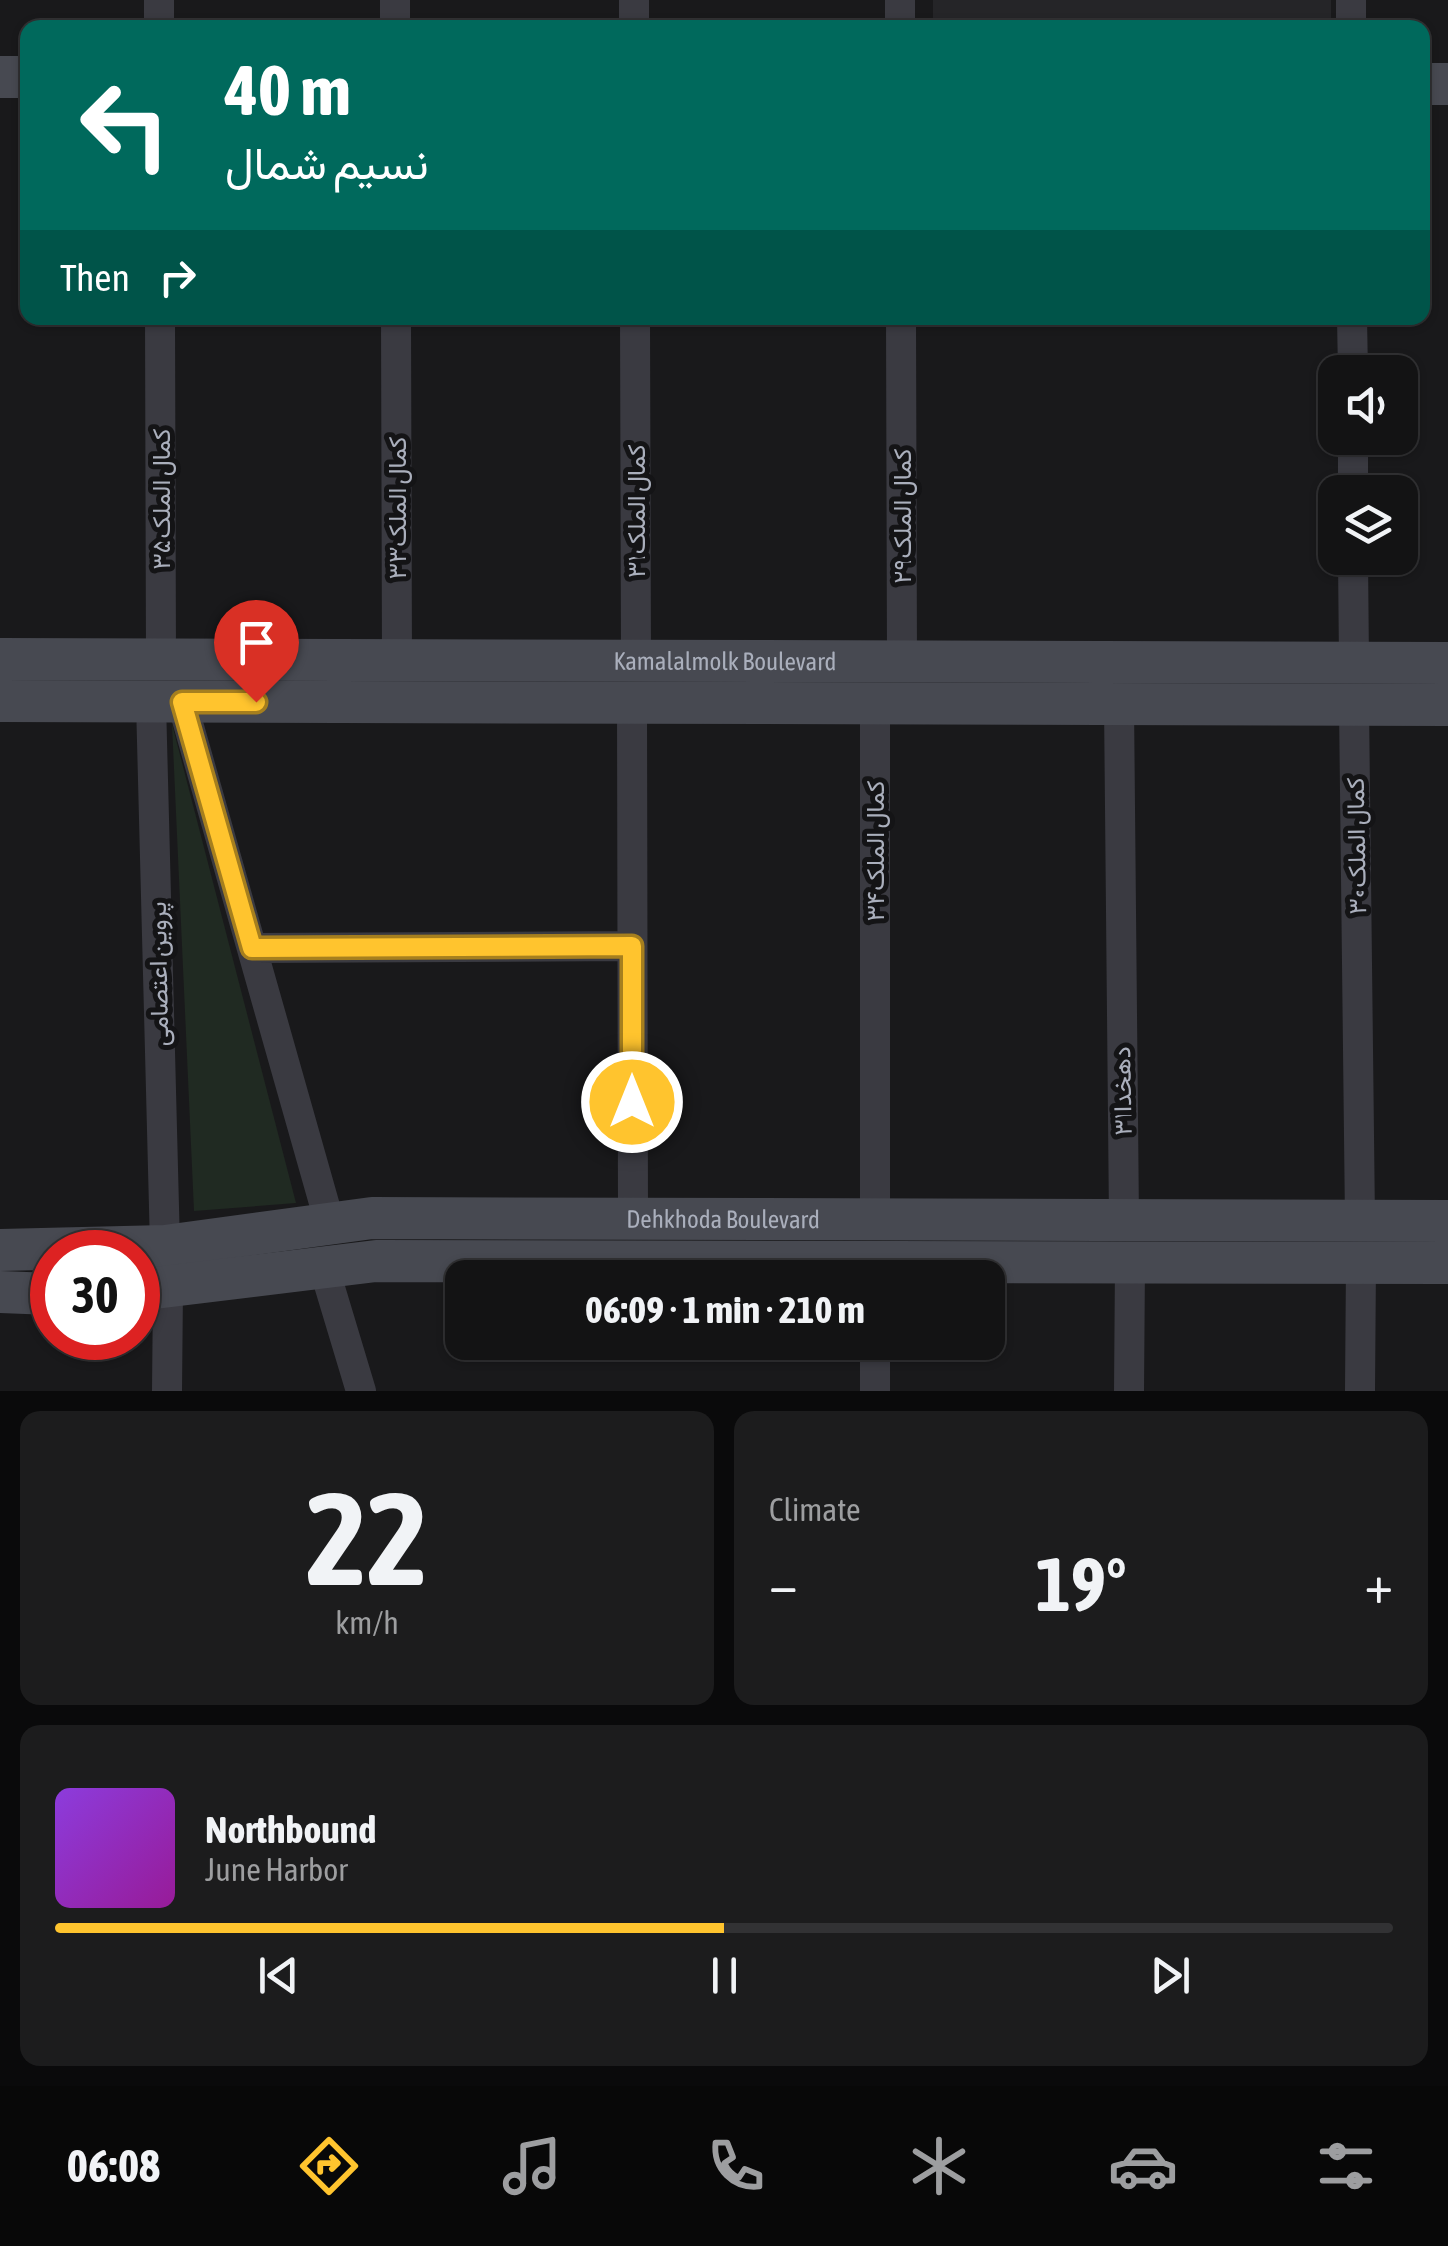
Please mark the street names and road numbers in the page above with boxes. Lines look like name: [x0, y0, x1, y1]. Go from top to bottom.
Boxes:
street label: کمال الملک۳۵: [147, 428, 176, 570]
street label: کمال الملک۳۳: [383, 436, 412, 580]
street label: کمال الملک۳۱: [622, 444, 651, 578]
street label: کمال الملک۲۹: [888, 448, 917, 584]
street label: Kamalalmolk Boulevard: [613, 647, 837, 675]
street label: کمال الملک۳۰: [1341, 777, 1372, 915]
street label: کمال الملک۳۴: [861, 781, 890, 921]
street label: پروین اعتصامی: [143, 901, 176, 1047]
street label: دهخدا۳۱: [1107, 1046, 1137, 1136]
street label: Dehkhoda Boulevard: [626, 1205, 820, 1233]

